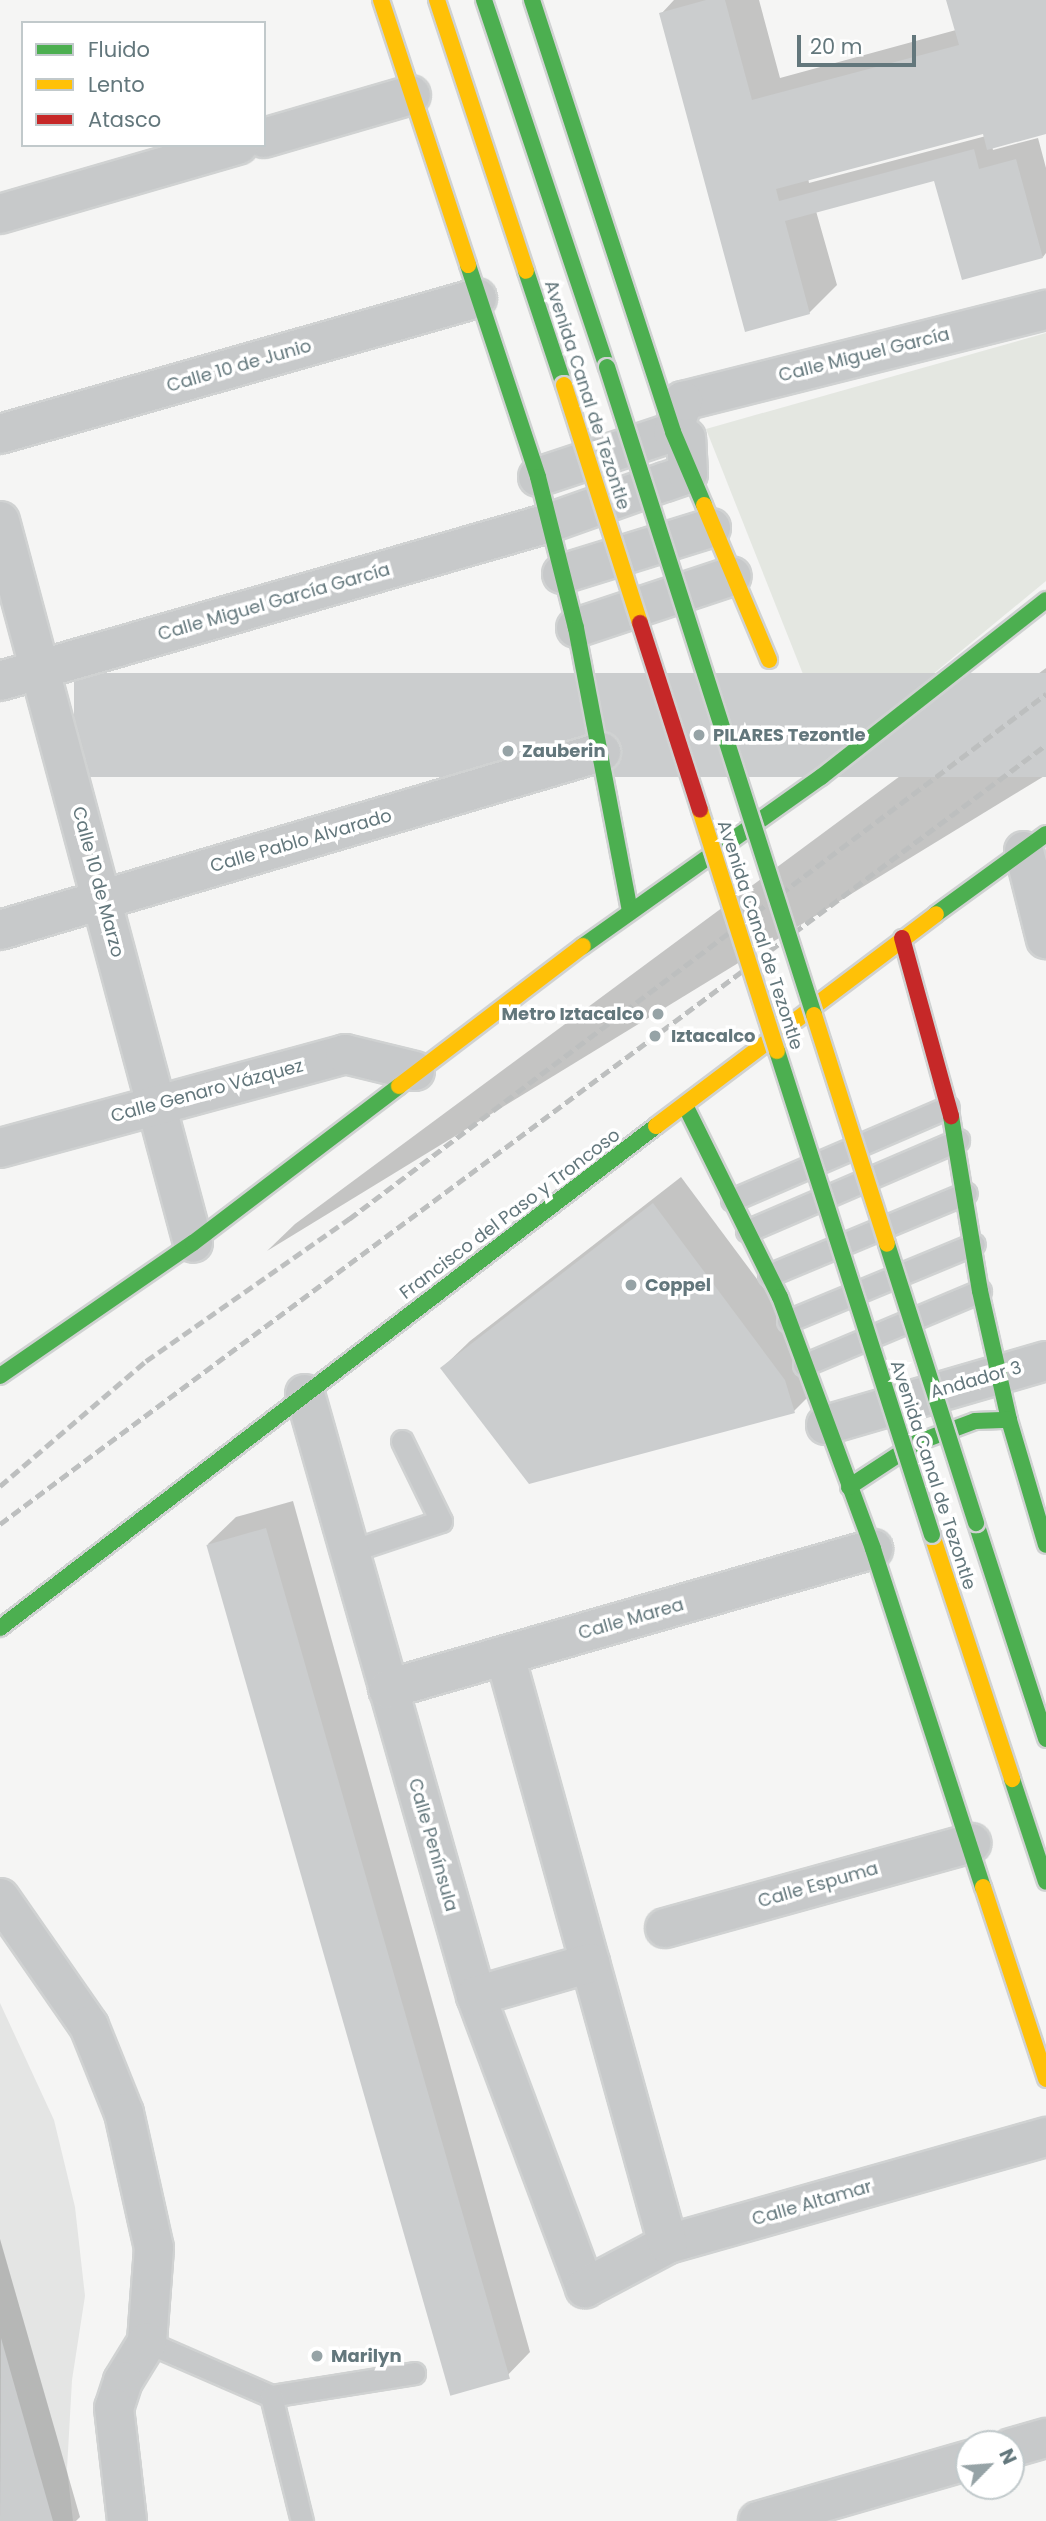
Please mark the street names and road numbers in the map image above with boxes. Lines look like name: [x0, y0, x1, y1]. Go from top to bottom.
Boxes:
street label: Avenida Canal de Tezontle: [540, 278, 634, 512]
street label: Calle Miguel García: [776, 323, 952, 387]
street label: Calle 10 de Junio: [164, 335, 314, 397]
street label: Calle Miguel García García: [155, 558, 393, 646]
street label: Calle 10 de Marzo: [68, 804, 128, 960]
street label: Calle Pablo Alvarado: [208, 805, 394, 877]
street label: Avenida Canal de Tezontle: [713, 818, 807, 1052]
street label: Calle Genaro Vázquez: [108, 1055, 306, 1127]
street label: Francisco del Paso y Troncoso: [396, 1124, 624, 1304]
street label: Andador 3: [928, 1357, 1024, 1403]
street label: Avenida Canal de Tezontle: [886, 1358, 980, 1592]
street label: Calle Marea: [576, 1594, 686, 1644]
street label: Calle Península: [404, 1776, 462, 1914]
street label: Calle Espuma: [755, 1858, 881, 1912]
street label: Calle Altamar: [750, 2176, 874, 2230]

